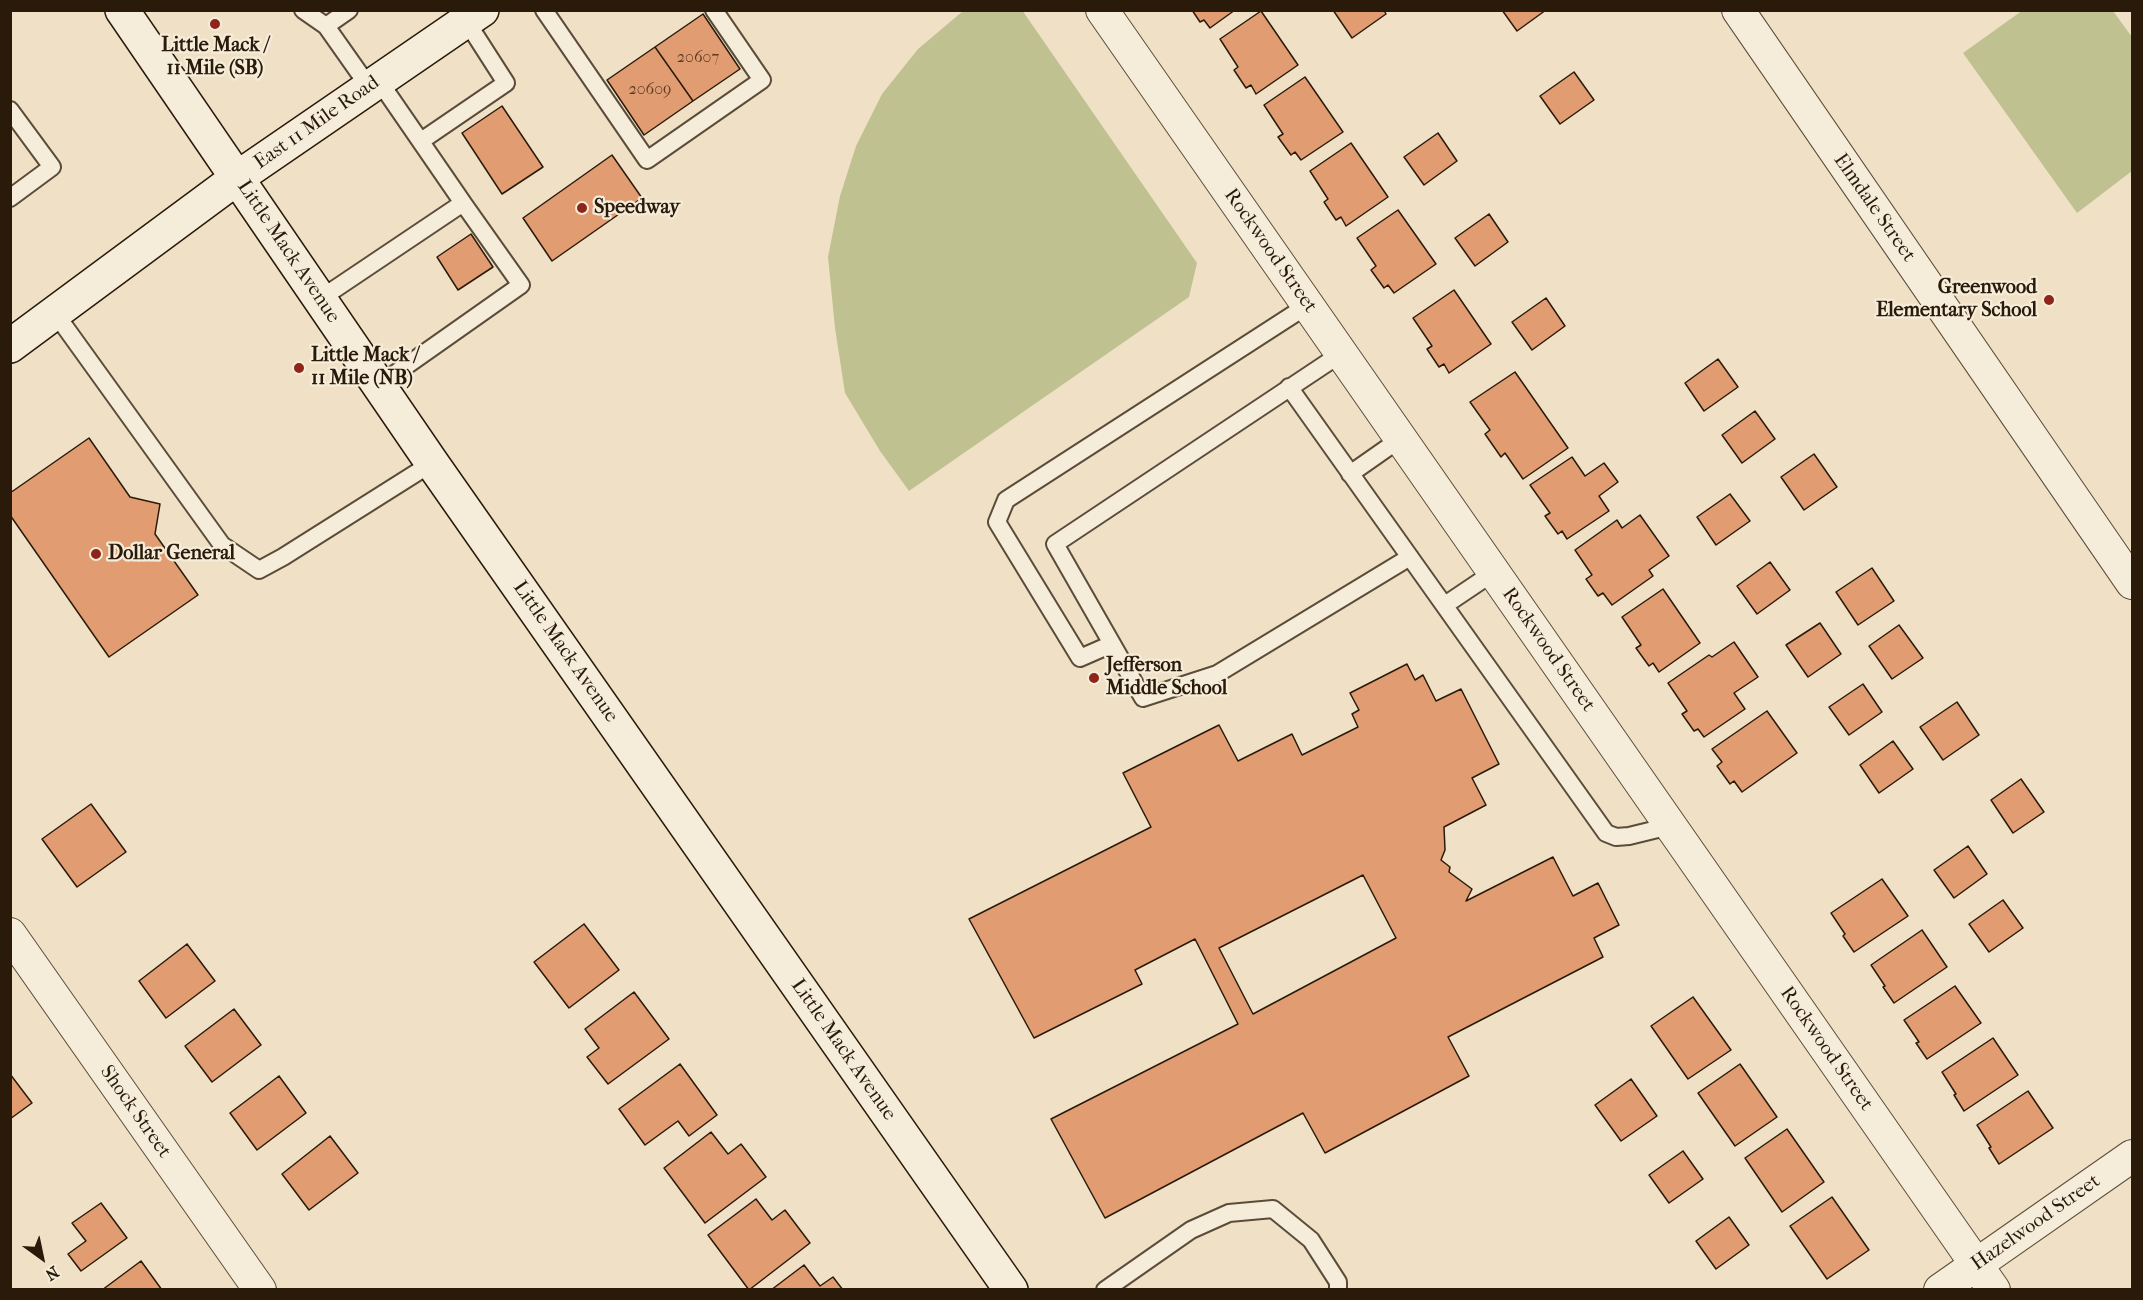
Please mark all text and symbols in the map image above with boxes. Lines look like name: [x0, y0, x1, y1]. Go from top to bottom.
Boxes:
marker: Little Mack / 11 Mile (SB): [208, 17, 222, 31]
place label: Little Mack / 11 Mile (SB): [161, 34, 269, 81]
house number: 20607: [677, 48, 719, 68]
street label: East 11 Mile Road: [250, 71, 384, 175]
house number: 20609: [629, 80, 671, 100]
street label: Elmdale Street: [1828, 149, 1920, 267]
street label: Little Mack Avenue: [231, 176, 345, 328]
street label: Rockwood Street: [1218, 184, 1322, 318]
place label: Speedway: [594, 196, 680, 220]
marker: Speedway: [575, 201, 589, 215]
place label: Greenwood Elementary School: [1876, 276, 2037, 323]
marker: Greenwood Elementary School: [2042, 293, 2056, 307]
place label: Little Mack / 11 Mile (NB): [311, 344, 418, 391]
marker: Little Mack / 11 Mile (NB): [292, 361, 306, 375]
place label: Dollar General: [108, 542, 235, 566]
marker: Dollar General: [89, 547, 103, 561]
street label: Little Mack Avenue: [507, 577, 623, 727]
street label: Rockwood Street: [1496, 583, 1600, 717]
place label: Jefferson Middle School: [1106, 654, 1227, 701]
marker: Jefferson Middle School: [1087, 671, 1101, 685]
street label: Little Mack Avenue: [785, 975, 901, 1125]
street label: Rockwood Street: [1774, 982, 1878, 1116]
street label: Shock Street: [94, 1061, 176, 1163]
street label: Hazelwood Street: [1967, 1170, 2105, 1276]
north arrow: [12, 1228, 72, 1288]
text: N: [42, 1262, 62, 1285]

